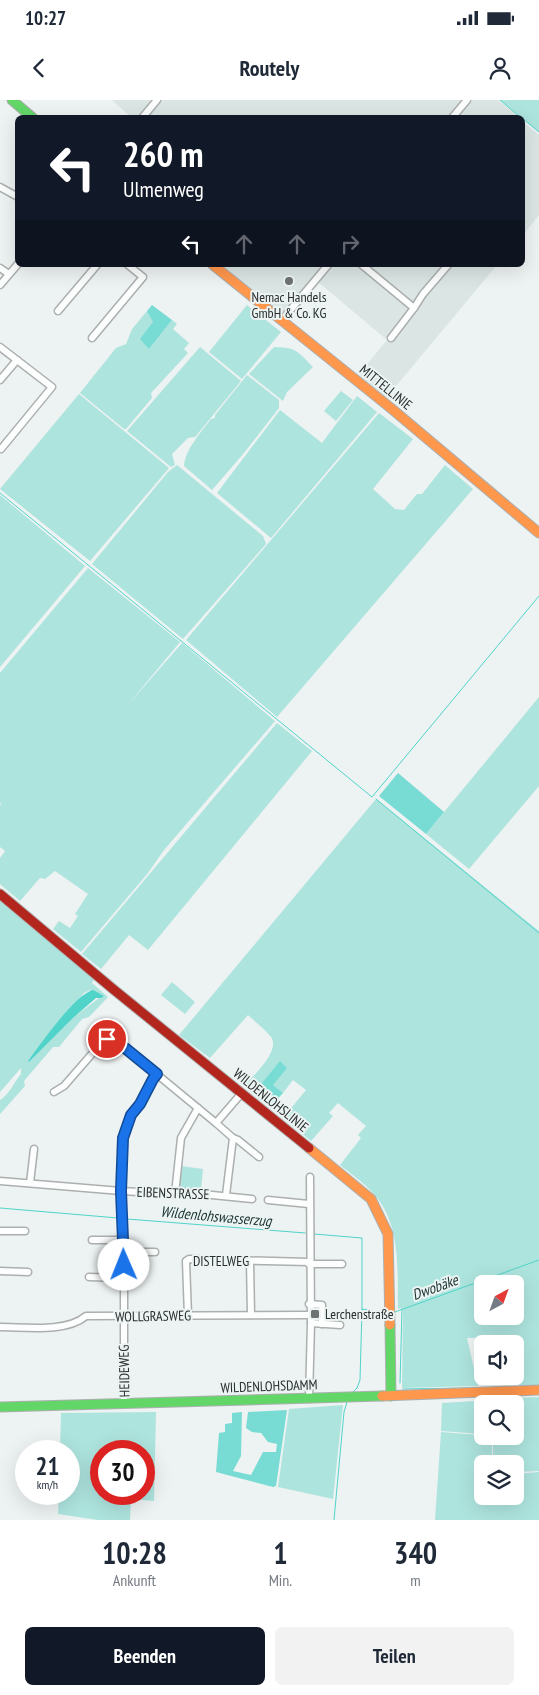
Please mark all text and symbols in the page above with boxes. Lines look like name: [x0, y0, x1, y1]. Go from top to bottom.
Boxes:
text: 10:27: [25, 6, 66, 30]
icon: back: [25, 54, 53, 82]
text: Routely: [240, 54, 299, 82]
icon: person: [486, 54, 514, 82]
text: 260 m: [123, 131, 204, 177]
icon: left: [40, 135, 105, 200]
text: Ulmenweg: [123, 175, 204, 203]
icon: left: [177, 230, 205, 258]
icon: ahead: [230, 230, 258, 258]
icon: ahead: [283, 230, 311, 258]
icon: right: [336, 230, 364, 258]
marker: Nemac Handels GmbH & Co. KG: [283, 275, 295, 287]
place label: Nemac Handels GmbH & Co. KG: [252, 288, 327, 322]
street label: MITTELLINIE: [356, 360, 416, 414]
pin: [86, 1018, 128, 1060]
icon: arrive: [93, 1025, 121, 1053]
street label: WILDENLOHSLINIE: [230, 1064, 312, 1136]
street label: EIBENSTRASSE: [136, 1183, 210, 1203]
water label: Wildenlohswasserzug: [160, 1202, 274, 1230]
position arrow: [97, 1238, 149, 1290]
street label: DISTELWEG: [193, 1252, 249, 1270]
water label: Dwobäke: [409, 1270, 461, 1304]
north arrow: [474, 1275, 524, 1325]
map controls: [474, 1275, 524, 1505]
place label: Lerchenstraße: [325, 1305, 394, 1323]
street label: WOLLGRASWEG: [115, 1306, 191, 1326]
marker: Lerchenstraße: [309, 1308, 321, 1320]
button: sound: [474, 1335, 524, 1385]
street label: HEIDEWEG: [115, 1345, 133, 1397]
street label: WILDENLOHSDAMM: [220, 1375, 318, 1397]
button: search: [474, 1395, 524, 1445]
speed limit sign: 30: [90, 1440, 155, 1505]
text: 21: [36, 1450, 59, 1482]
button: layers: [474, 1455, 524, 1505]
text: km/h: [37, 1477, 58, 1492]
text: 10:28: [102, 1533, 167, 1572]
text: 1: [273, 1533, 288, 1572]
text: 340: [394, 1533, 437, 1572]
text: Ankunft: [113, 1570, 156, 1590]
text: Min.: [269, 1570, 292, 1590]
text: m: [410, 1570, 421, 1590]
button: Beenden: [25, 1627, 265, 1685]
button: Teilen: [275, 1627, 514, 1685]

